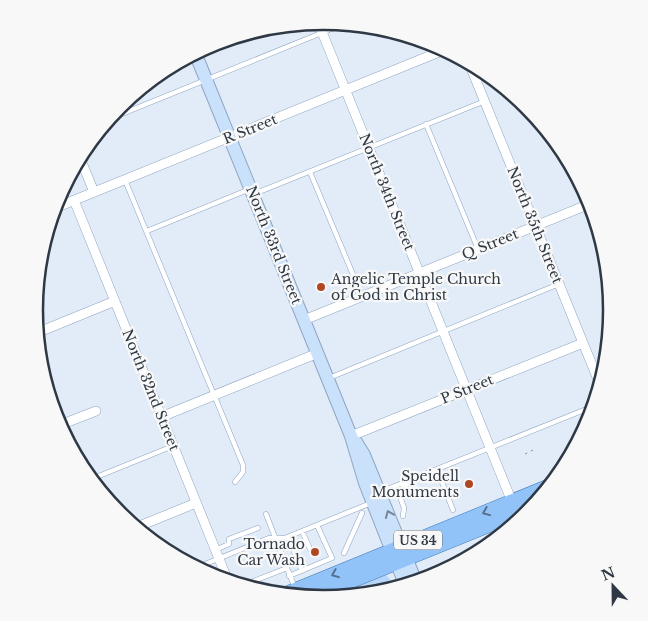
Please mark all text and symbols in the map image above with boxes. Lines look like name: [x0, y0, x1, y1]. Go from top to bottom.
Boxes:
street label: R Street: [220, 110, 280, 148]
street label: North 34th Street: [355, 131, 419, 254]
street label: North 35th Street: [503, 164, 567, 287]
street label: North 33rd Street: [242, 183, 306, 308]
street label: Q Street: [459, 224, 522, 263]
place label: Angelic Temple Church of God in Christ: [330, 270, 501, 304]
marker: Angelic Temple Church of God in Christ: [315, 281, 327, 293]
street label: North 32nd Street: [118, 327, 184, 454]
street label: P Street: [438, 370, 497, 408]
place label: Speidell Monuments: [372, 467, 459, 501]
marker: Speidell Monuments: [463, 478, 475, 490]
one-way arrow: [482, 507, 490, 517]
one-way arrow: [384, 510, 395, 519]
road number: US 34: [394, 530, 442, 550]
place label: Tornado Car Wash: [237, 535, 305, 569]
marker: Tornado Car Wash: [309, 546, 321, 558]
north arrow: [588, 561, 638, 611]
text: N: [599, 563, 618, 585]
one-way arrow: [331, 567, 340, 578]

